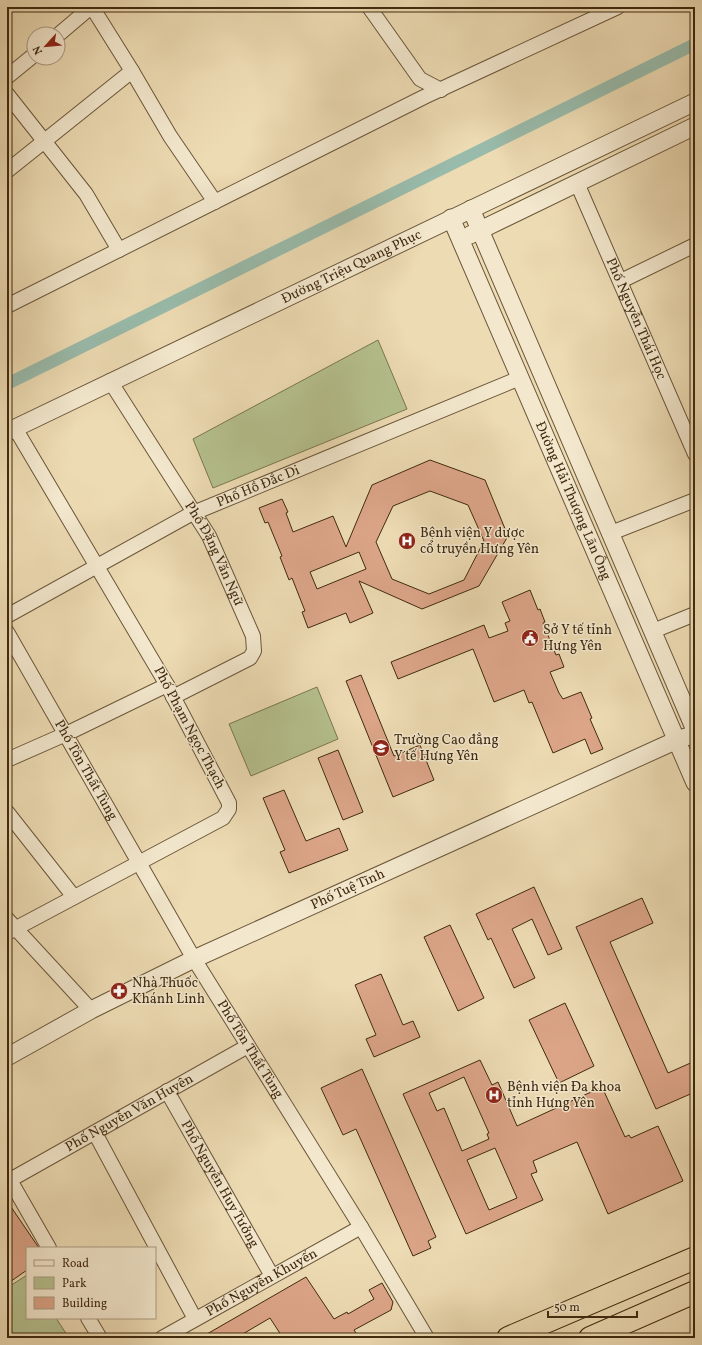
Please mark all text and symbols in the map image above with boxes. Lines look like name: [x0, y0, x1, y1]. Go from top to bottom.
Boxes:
north arrow: [26, 26, 66, 66]
text: N: [30, 43, 47, 57]
street label: Đường Triệu Quang Phục: [278, 225, 425, 309]
street label: Phố Nguyễn Thái Học: [601, 255, 671, 383]
street label: Đường Hải Thượng Lãn Ông: [530, 418, 616, 583]
street label: Phố Hồ Đắc Di: [214, 461, 303, 512]
street label: Phố Đặng Văn Ngữ: [180, 498, 248, 609]
place label: Bệnh viện Y dược cổ truyền Hưng Yên: [420, 524, 539, 559]
hospital icon: Bệnh viện Y dược cổ truyền Hưng Yên: [397, 531, 417, 551]
place label: Sở Y tế tỉnh Hưng Yên: [543, 621, 612, 656]
public building icon: Sở Y tế tỉnh Hưng Yên: [520, 628, 540, 648]
street label: Phố Phạm Ngọc Thạch: [149, 663, 229, 793]
street label: Phố Tôn Thất Tùng: [50, 716, 122, 824]
place label: Trường Cao đẳng Y tế Hưng Yên: [394, 731, 499, 766]
school or university icon: Trường Cao đẳng Y tế Hưng Yên: [371, 738, 391, 758]
street label: Phố Tuệ Tĩnh: [308, 864, 388, 914]
place label: Nhà Thuốc Khánh Linh: [132, 974, 205, 1009]
pharmacy icon: Nhà Thuốc Khánh Linh: [109, 981, 129, 1001]
street label: Phố Tôn Thất Tùng: [212, 996, 288, 1102]
street label: Phố Nguyễn Văn Huyên: [62, 1069, 197, 1156]
place label: Bệnh viện Đa khoa tỉnh Hưng Yên: [507, 1078, 621, 1113]
hospital icon: Bệnh viện Đa khoa tỉnh Hưng Yên: [484, 1085, 504, 1105]
street label: Phố Nguyễn Huy Tưởng: [176, 1117, 264, 1251]
street label: Phố Nguyễn Khuyến: [202, 1244, 321, 1321]
legend: [26, 1247, 156, 1319]
text: Road: [62, 1256, 89, 1272]
text: Park: [62, 1276, 87, 1292]
scale bar: [548, 1293, 637, 1319]
text: Building: [62, 1296, 107, 1312]
text: 50 m: [554, 1300, 580, 1316]

